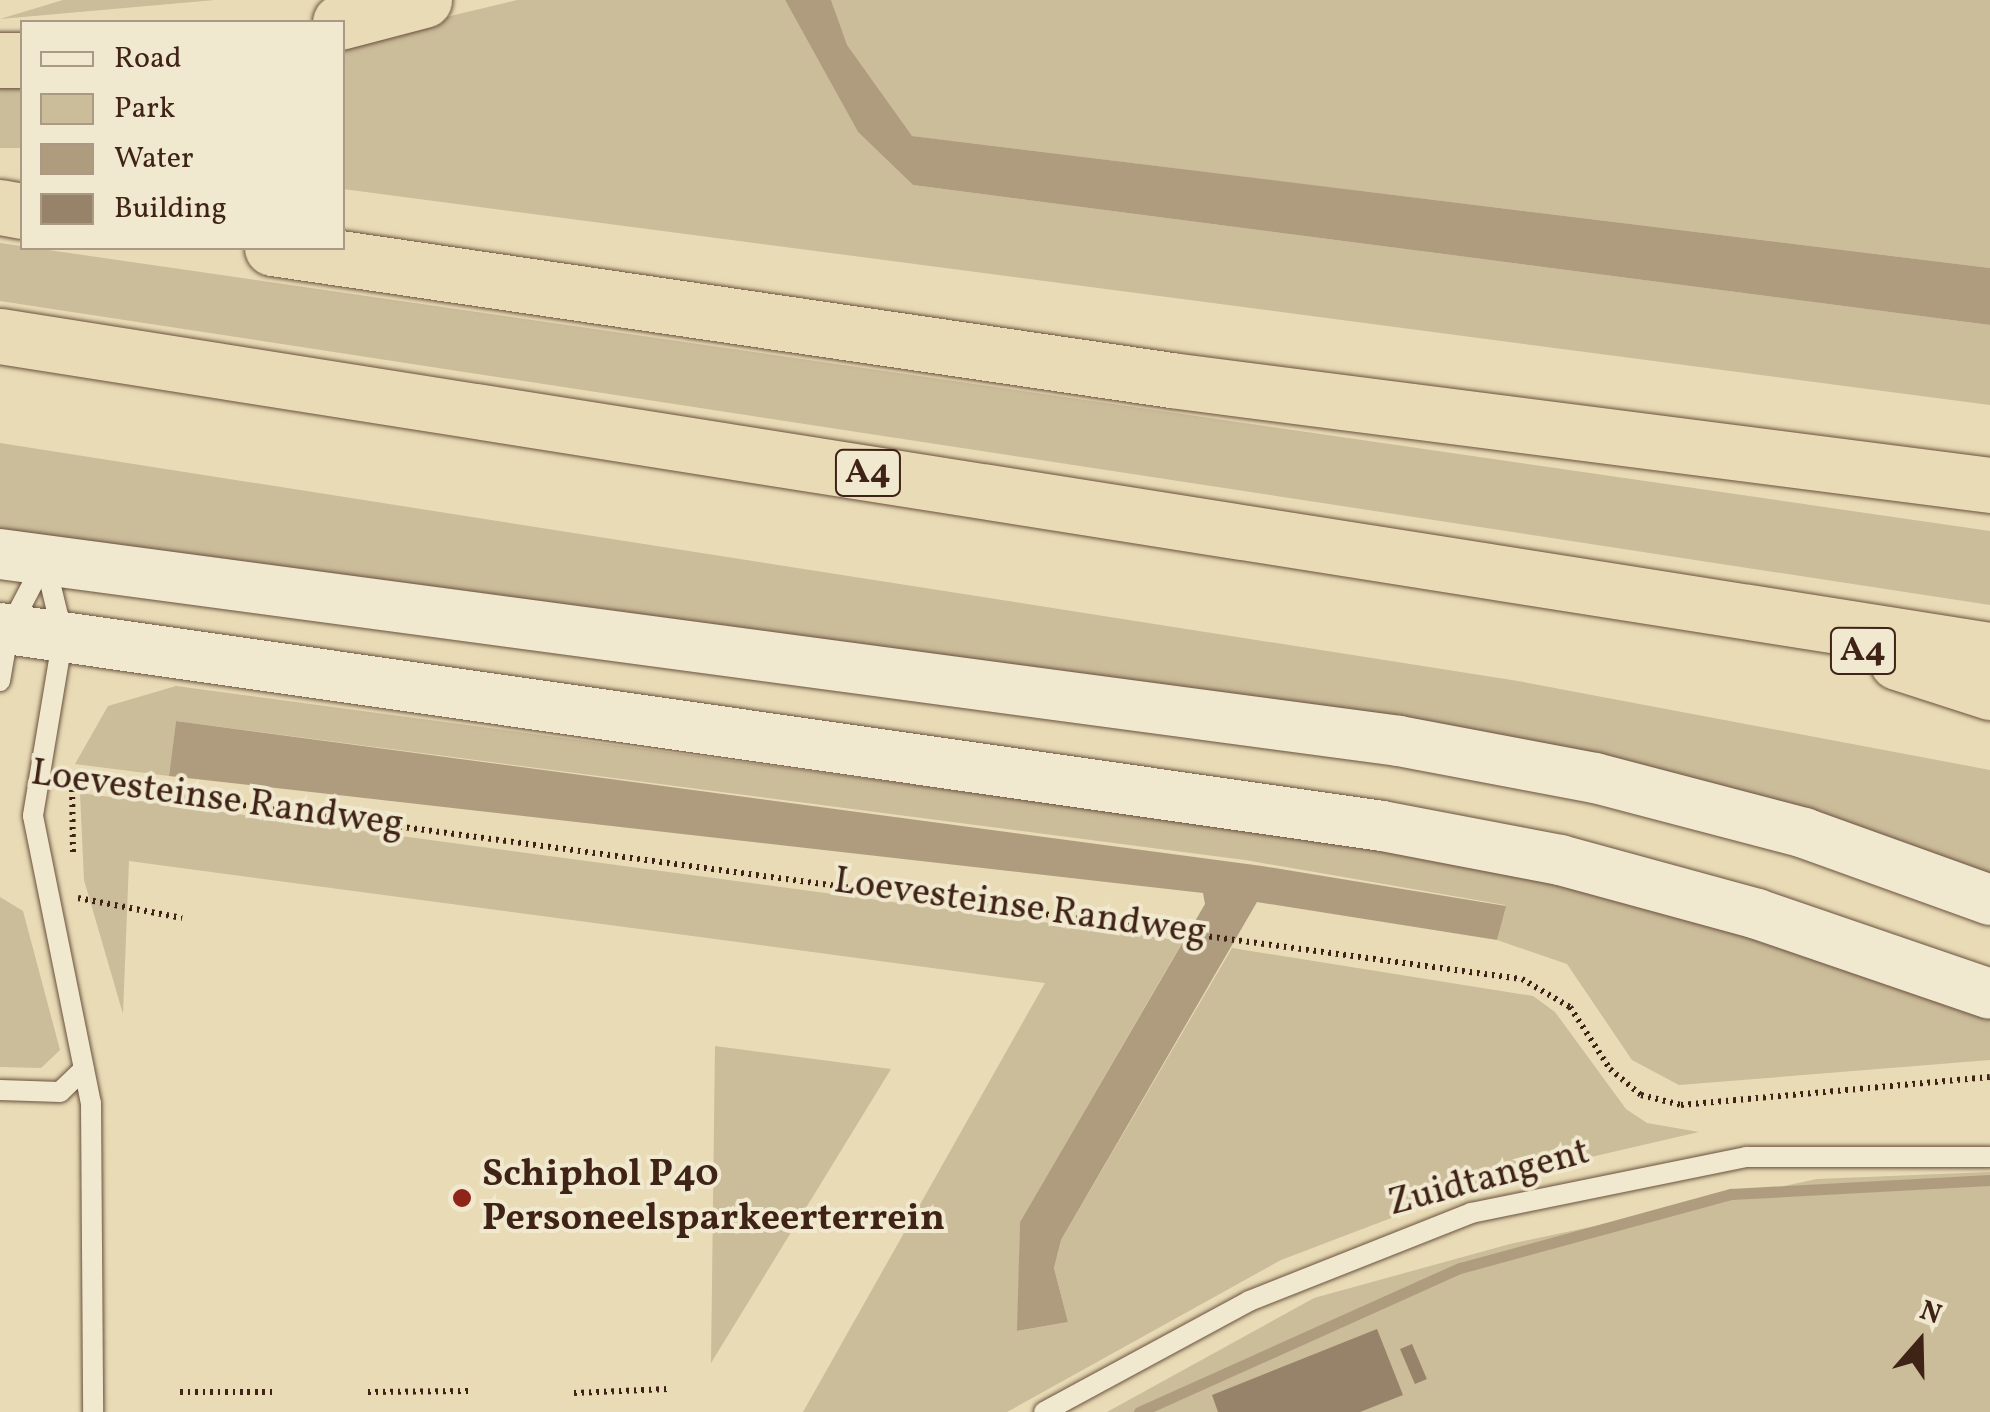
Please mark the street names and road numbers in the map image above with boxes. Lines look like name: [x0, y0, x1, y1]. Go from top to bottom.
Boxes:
road number: A4: [833, 443, 903, 503]
road number: A4: [1828, 621, 1898, 681]
street label: Loevesteinse Randweg: [28, 751, 406, 849]
street label: Loevesteinse Randweg: [831, 859, 1209, 957]
street label: Zuidtangent: [1383, 1130, 1595, 1228]

